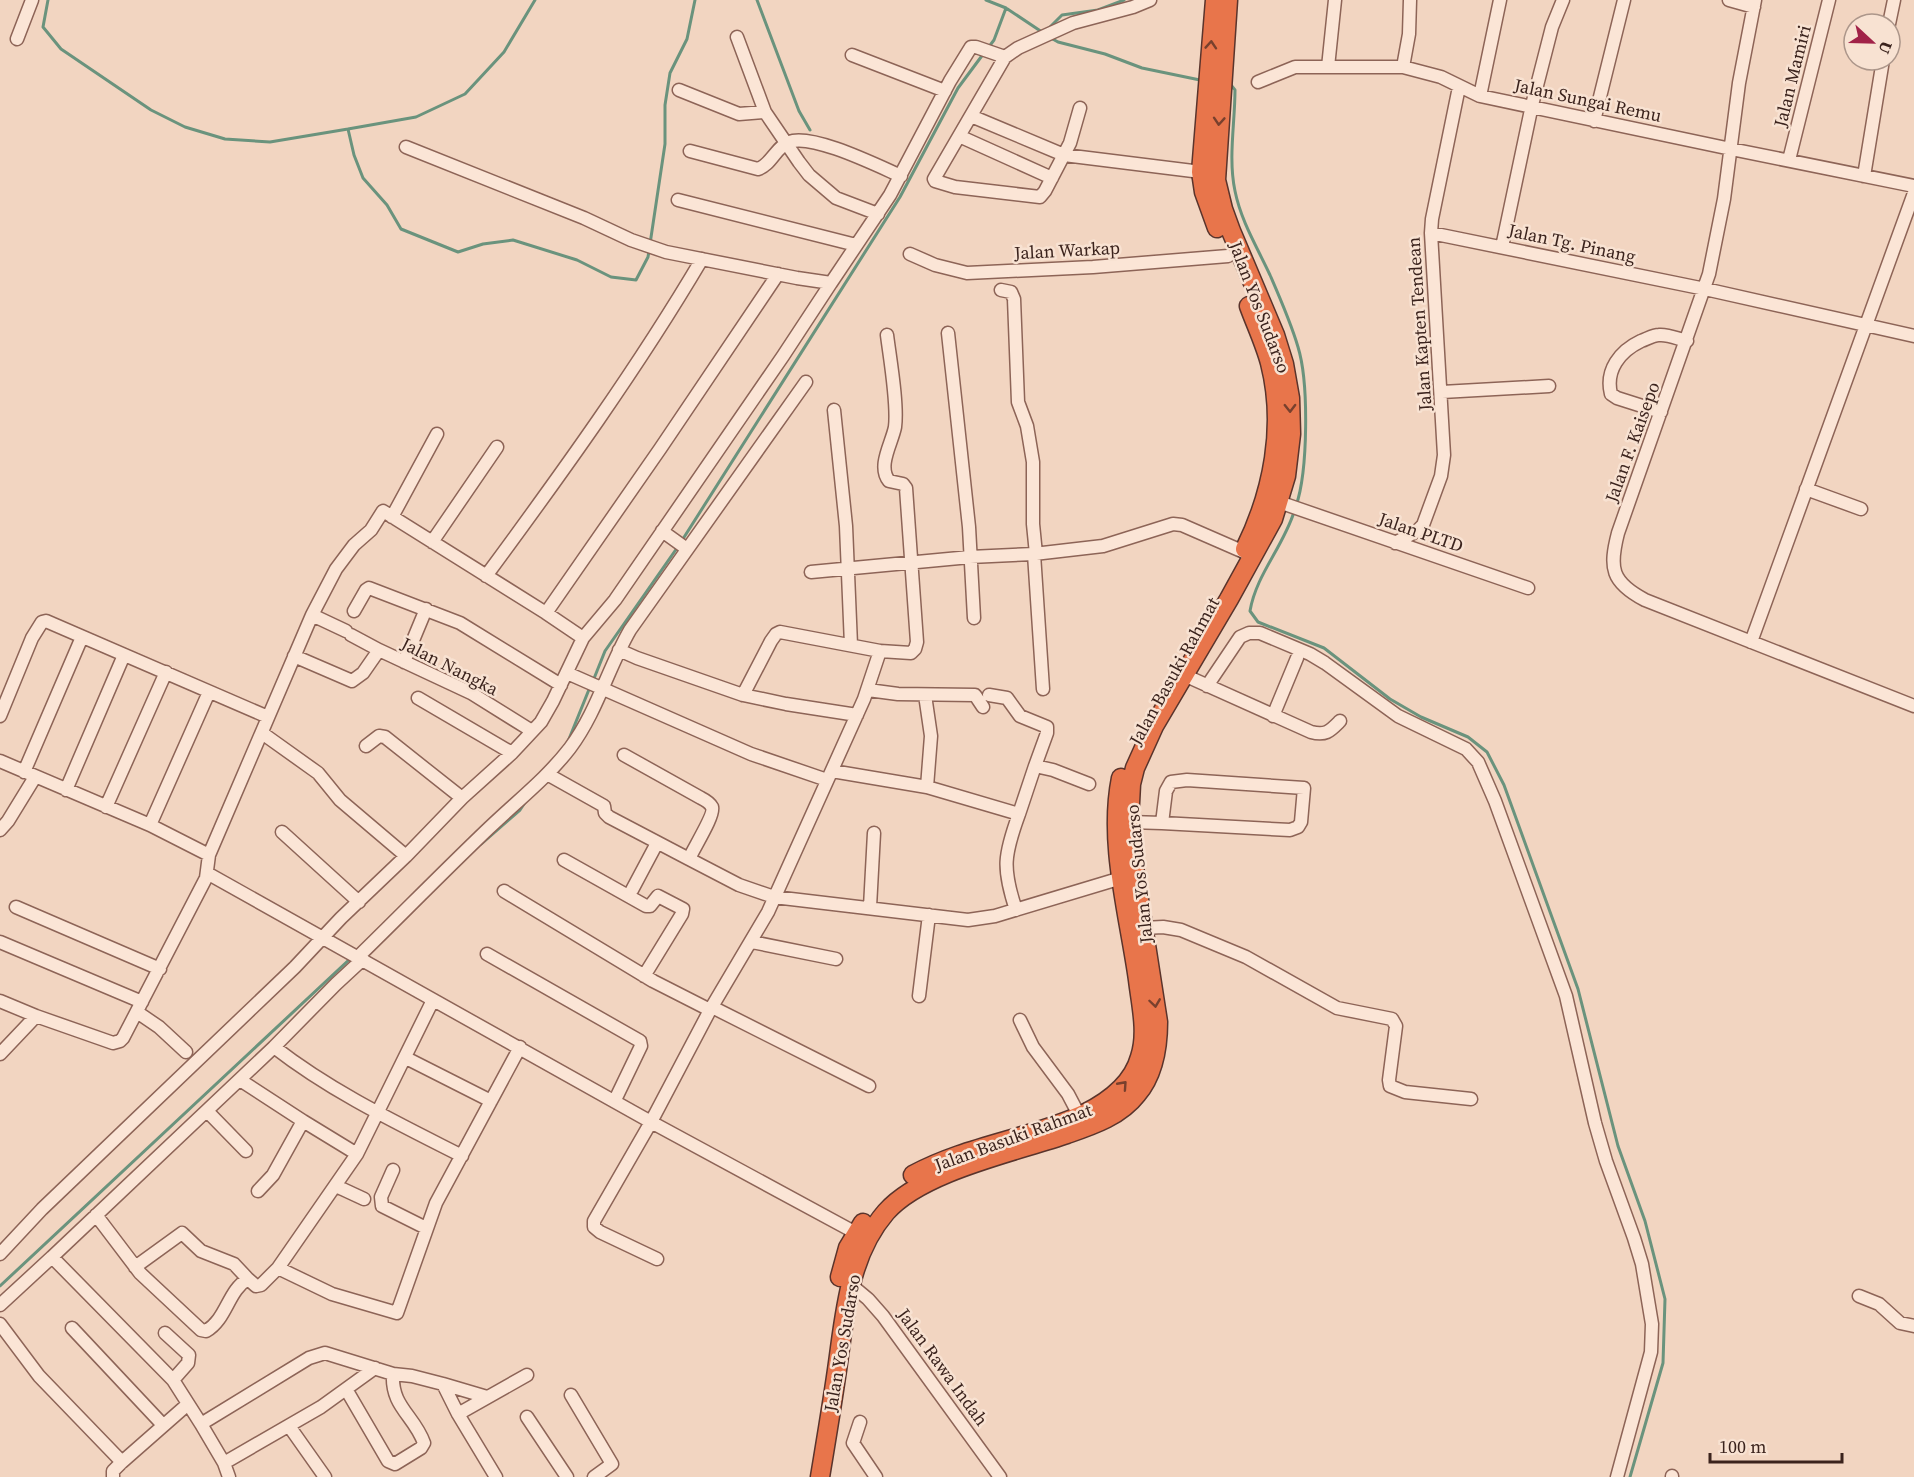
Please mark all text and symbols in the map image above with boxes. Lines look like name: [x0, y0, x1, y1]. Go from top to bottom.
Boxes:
north arrow: [1842, 12, 1902, 72]
street label: Jalan Mamiri: [1767, 22, 1817, 131]
text: U: [1873, 38, 1898, 57]
one-way arrow: [1204, 41, 1217, 50]
street label: Jalan Sungai Remu: [1511, 72, 1664, 128]
one-way arrow: [1212, 117, 1225, 126]
street label: Jalan Tg. Pinang: [1505, 217, 1638, 269]
street label: Jalan Warkap: [1012, 235, 1121, 265]
street label: Jalan Yos Sudarso: [1223, 236, 1297, 377]
street label: Jalan Kapten Tendean: [1400, 236, 1438, 413]
street label: Jalan F. Kaisepo: [1598, 378, 1665, 507]
one-way arrow: [1284, 403, 1297, 412]
street label: Jalan PLTD: [1374, 506, 1467, 558]
street label: Jalan Basuki Rahmat: [1122, 592, 1225, 750]
street label: Jalan Nangka: [396, 630, 504, 702]
street label: Jalan Yos Sudarso: [1119, 803, 1159, 946]
one-way arrow: [1149, 998, 1161, 1008]
one-way arrow: [1116, 1081, 1127, 1091]
street label: Jalan Basuki Rahmat: [930, 1097, 1095, 1177]
street label: Jalan Yos Sudarso: [817, 1272, 866, 1415]
street label: Jalan Rawa Indah: [891, 1302, 994, 1431]
scale bar: [1710, 1426, 1842, 1464]
text: 100 m: [1719, 1434, 1766, 1459]

